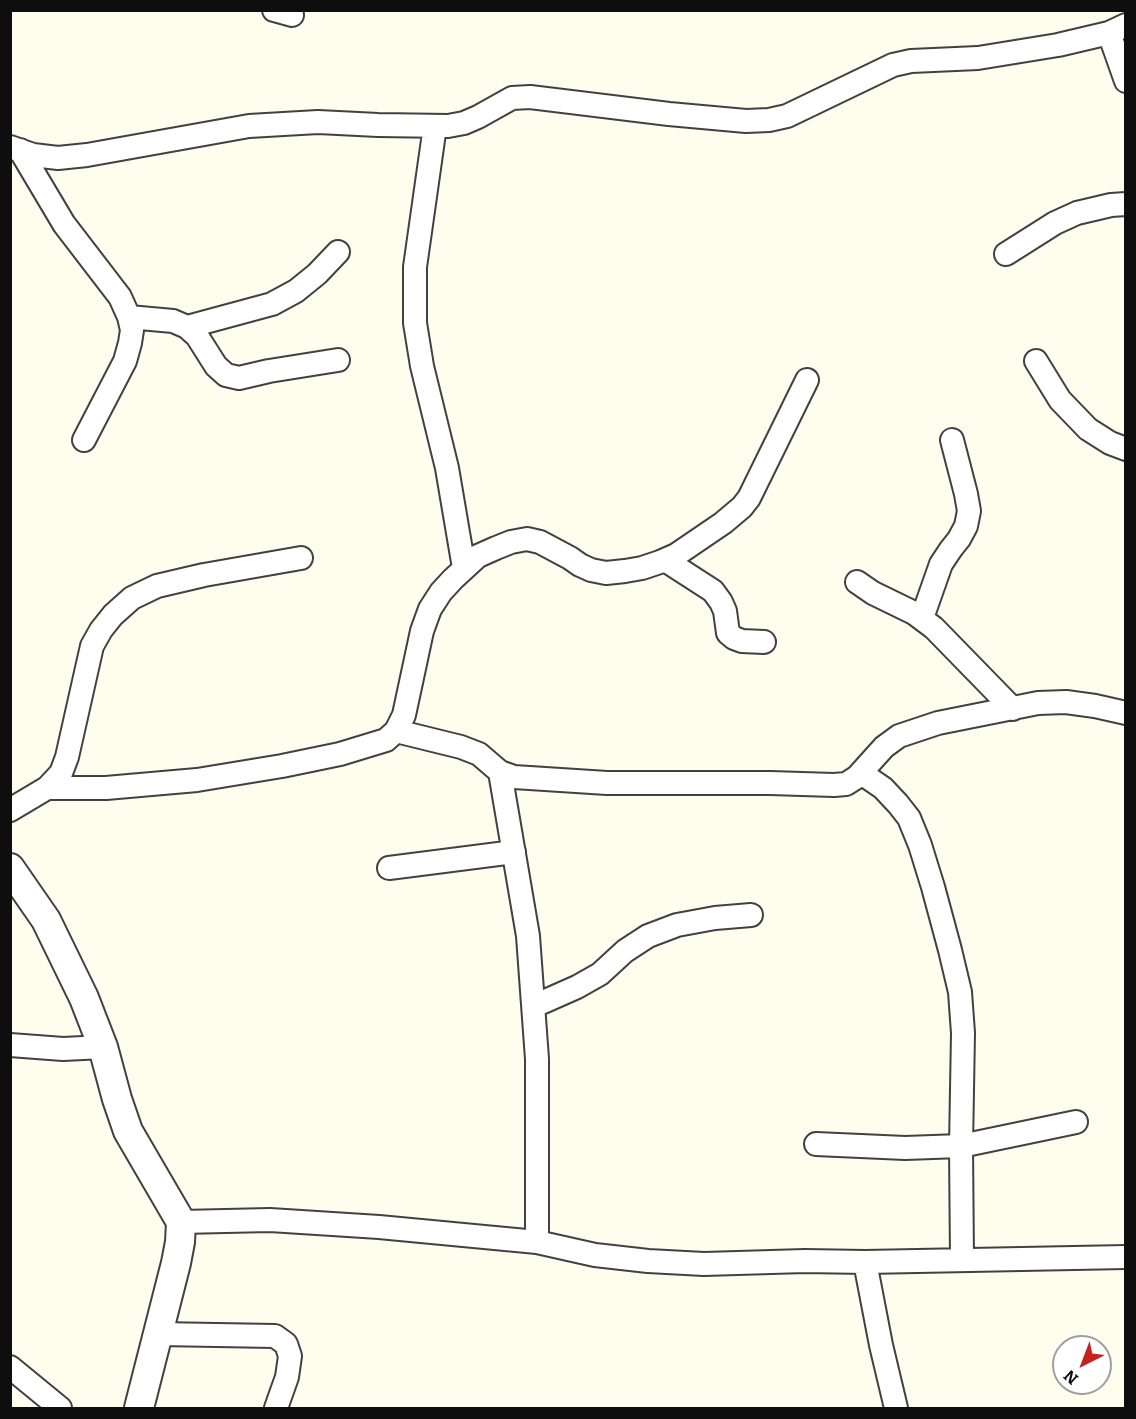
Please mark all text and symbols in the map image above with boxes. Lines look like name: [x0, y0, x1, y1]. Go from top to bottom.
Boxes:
north arrow: [1052, 1335, 1112, 1395]
text: N: [1060, 1366, 1082, 1388]

